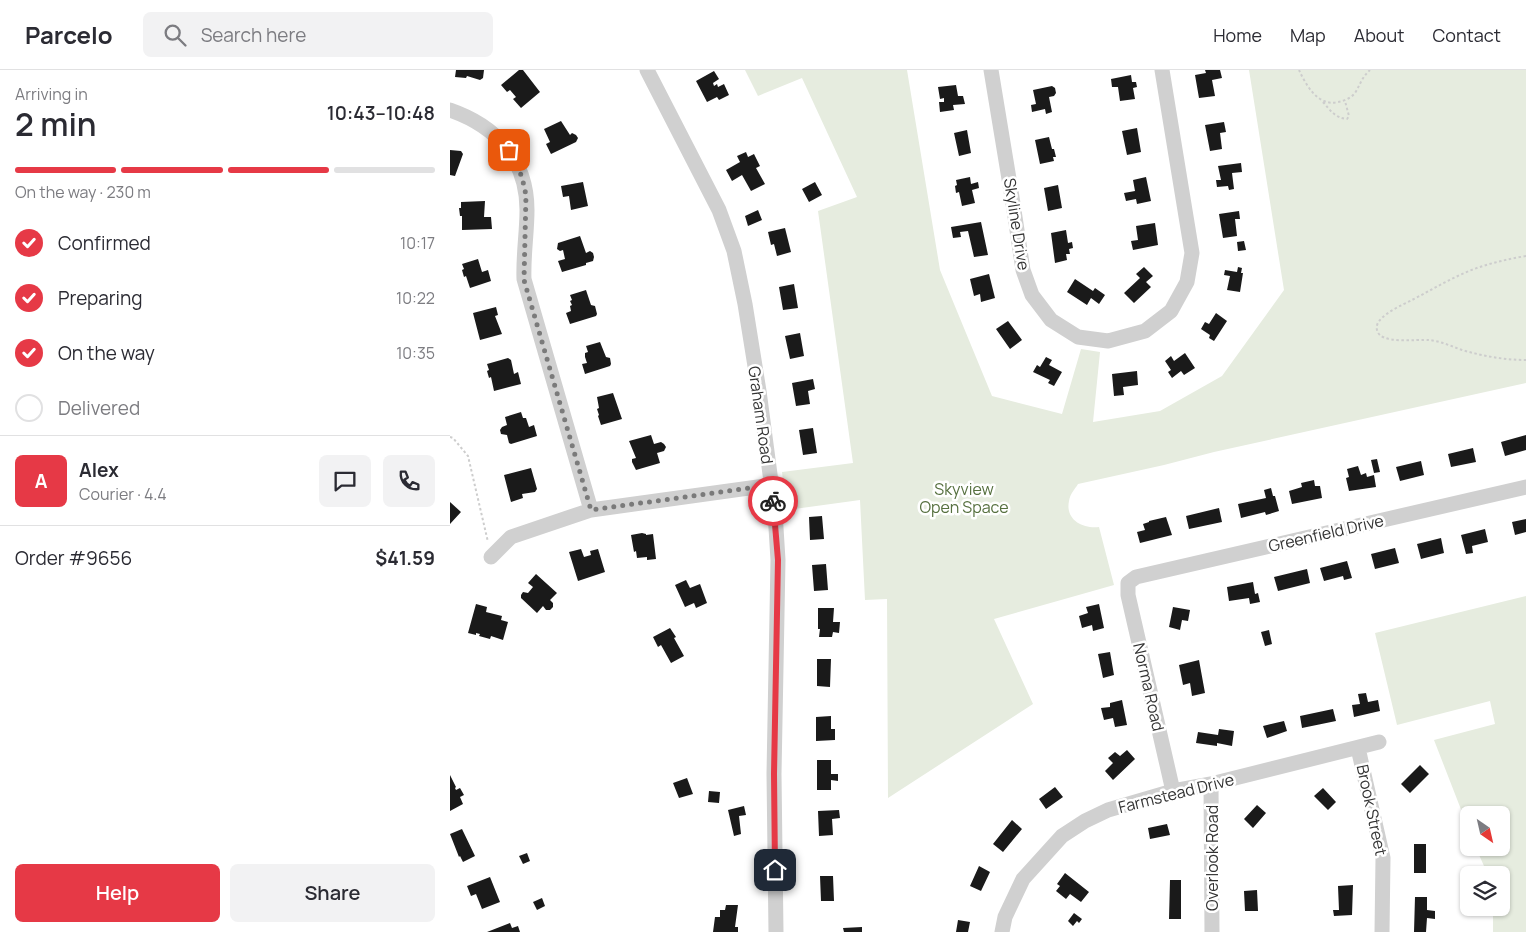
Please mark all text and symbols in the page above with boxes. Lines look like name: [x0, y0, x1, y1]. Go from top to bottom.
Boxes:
search box: [143, 12, 493, 57]
text: Parcelo: [25, 18, 113, 51]
icon: search: [161, 21, 189, 49]
text: Search here: [201, 22, 306, 48]
text: Home: [1213, 23, 1262, 47]
text: Map: [1290, 23, 1326, 47]
text: About: [1354, 23, 1404, 47]
text: Contact: [1432, 23, 1501, 47]
text: Arriving in: [15, 83, 88, 105]
text: 10:43–10:48: [327, 100, 435, 126]
text: 2 min: [15, 102, 97, 146]
pin: [488, 129, 530, 171]
icon: bag: [495, 136, 523, 164]
street label: Skyline Drive: [999, 176, 1035, 272]
text: On the way · 230 m: [15, 181, 151, 203]
icon: check: [15, 229, 43, 257]
text: Confirmed: [58, 230, 151, 256]
text: 10:17: [400, 232, 435, 254]
icon: check: [15, 284, 43, 312]
text: Preparing: [58, 285, 143, 311]
text: 10:22: [396, 287, 435, 309]
icon: check: [15, 339, 43, 367]
text: On the way: [58, 340, 155, 366]
text: 10:35: [396, 342, 435, 364]
street label: Graham Road: [743, 365, 779, 465]
text: Delivered: [58, 395, 140, 421]
button: chat: [319, 455, 371, 507]
button: phone: [383, 455, 435, 507]
text: Alex: [79, 457, 119, 483]
text: A: [35, 468, 47, 494]
courier: [748, 476, 798, 526]
park label: Skyview Open Space: [919, 478, 1009, 518]
text: Courier · 4.4: [79, 483, 167, 505]
icon: bike: [759, 487, 787, 515]
street label: Greenfield Drive: [1266, 509, 1386, 557]
text: Order #9656: [15, 545, 132, 571]
text: $41.59: [375, 545, 435, 571]
street label: Norma Road: [1128, 641, 1170, 733]
street label: Brook Street: [1352, 762, 1392, 858]
street label: Farmstead Drive: [1116, 768, 1236, 818]
street label: Overlook Road: [1201, 805, 1223, 911]
north arrow: [1460, 806, 1510, 856]
map controls: [1460, 806, 1510, 916]
pin: [754, 849, 796, 891]
icon: home: [761, 856, 789, 884]
button: Help: [15, 864, 220, 922]
button: Share: [230, 864, 435, 922]
button: layers: [1460, 866, 1510, 916]

